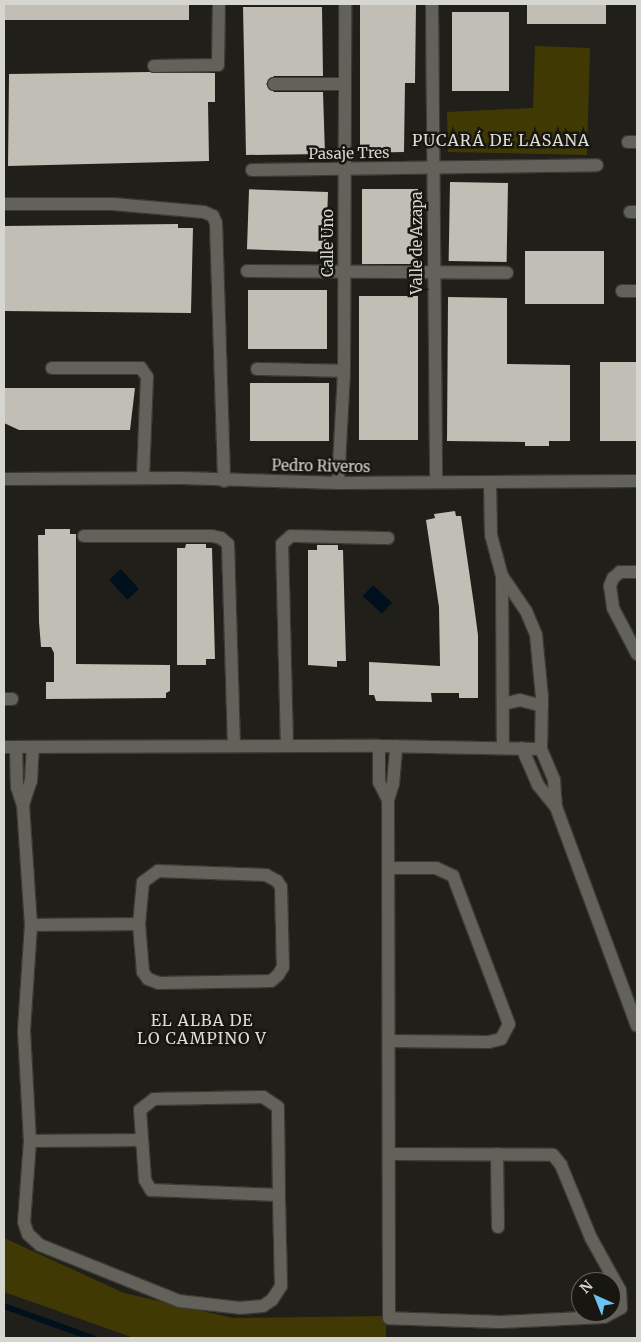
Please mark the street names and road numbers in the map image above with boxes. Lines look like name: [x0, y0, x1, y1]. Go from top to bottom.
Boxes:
street label: Pasaje Tres: [308, 143, 390, 163]
street label: Valle de Azapa: [408, 191, 426, 295]
street label: Calle Uno: [319, 209, 337, 277]
street label: Pedro Riveros: [271, 456, 371, 476]

